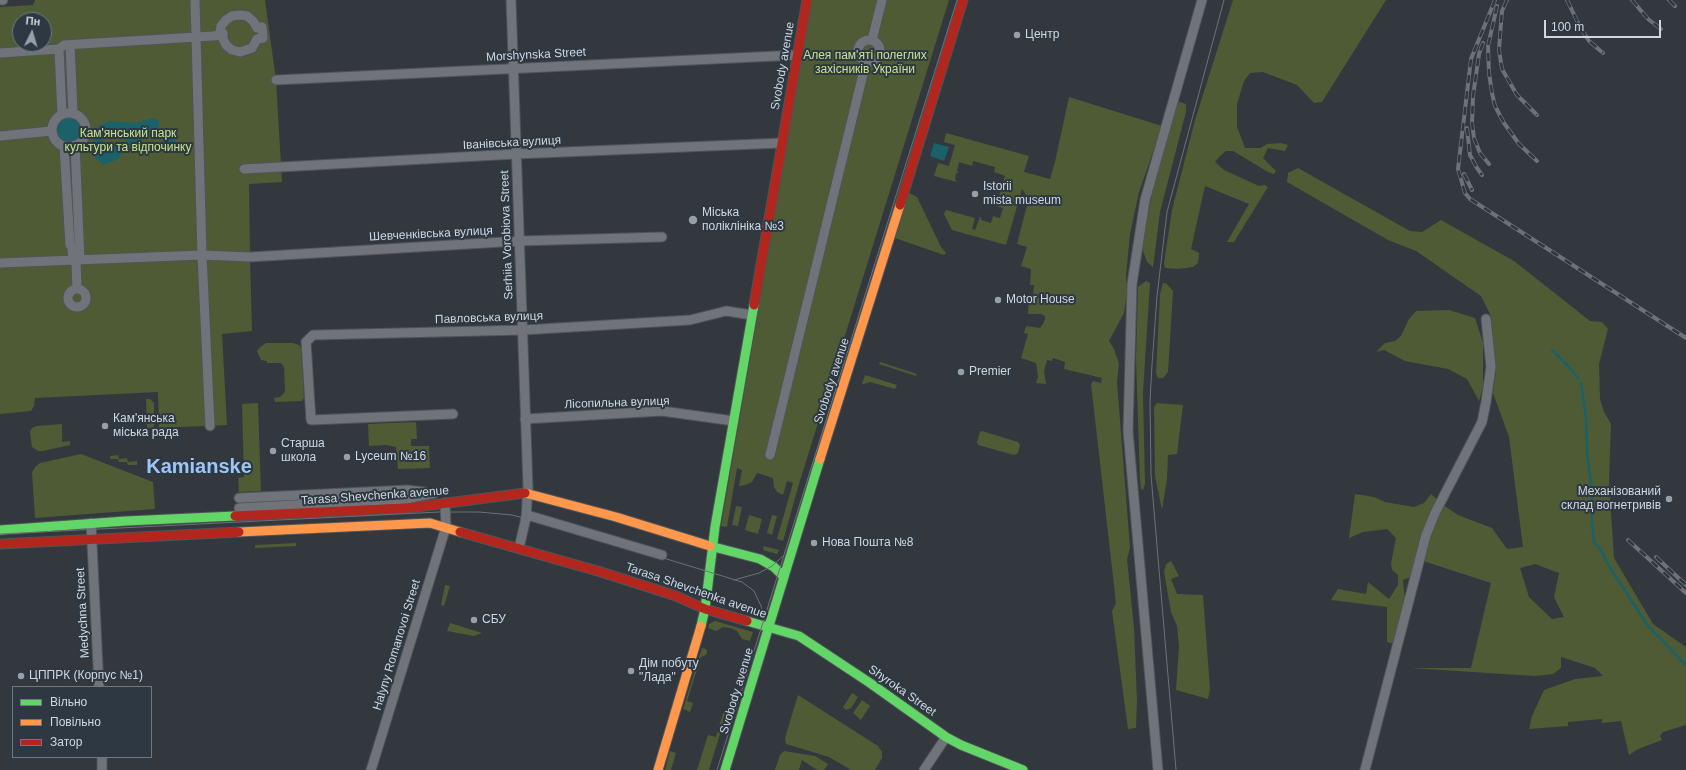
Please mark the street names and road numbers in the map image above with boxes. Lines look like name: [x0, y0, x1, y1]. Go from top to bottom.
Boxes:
street label: Svobody avenue: [768, 21, 798, 111]
street label: Morshynska Street: [486, 45, 586, 65]
street label: Іванівська вулиця: [462, 133, 562, 153]
street label: Serhiia Vorobiova Street: [498, 170, 516, 300]
street label: Шевченківська вулиця: [369, 224, 493, 244]
street label: Павловська вулиця: [435, 309, 543, 327]
street label: Svobody avenue: [811, 336, 853, 426]
street label: Лісопильна вулиця: [564, 394, 670, 412]
street label: Tarasa Shevchenka avenue: [301, 484, 449, 508]
street label: Tarasa Shevchenka avenue: [624, 560, 768, 622]
street label: Medychna Street: [73, 567, 93, 659]
street label: Halyny Romanovoi Street: [370, 578, 424, 712]
street label: Svobody avenue: [717, 646, 757, 736]
street label: Shyroka Street: [865, 662, 939, 720]

